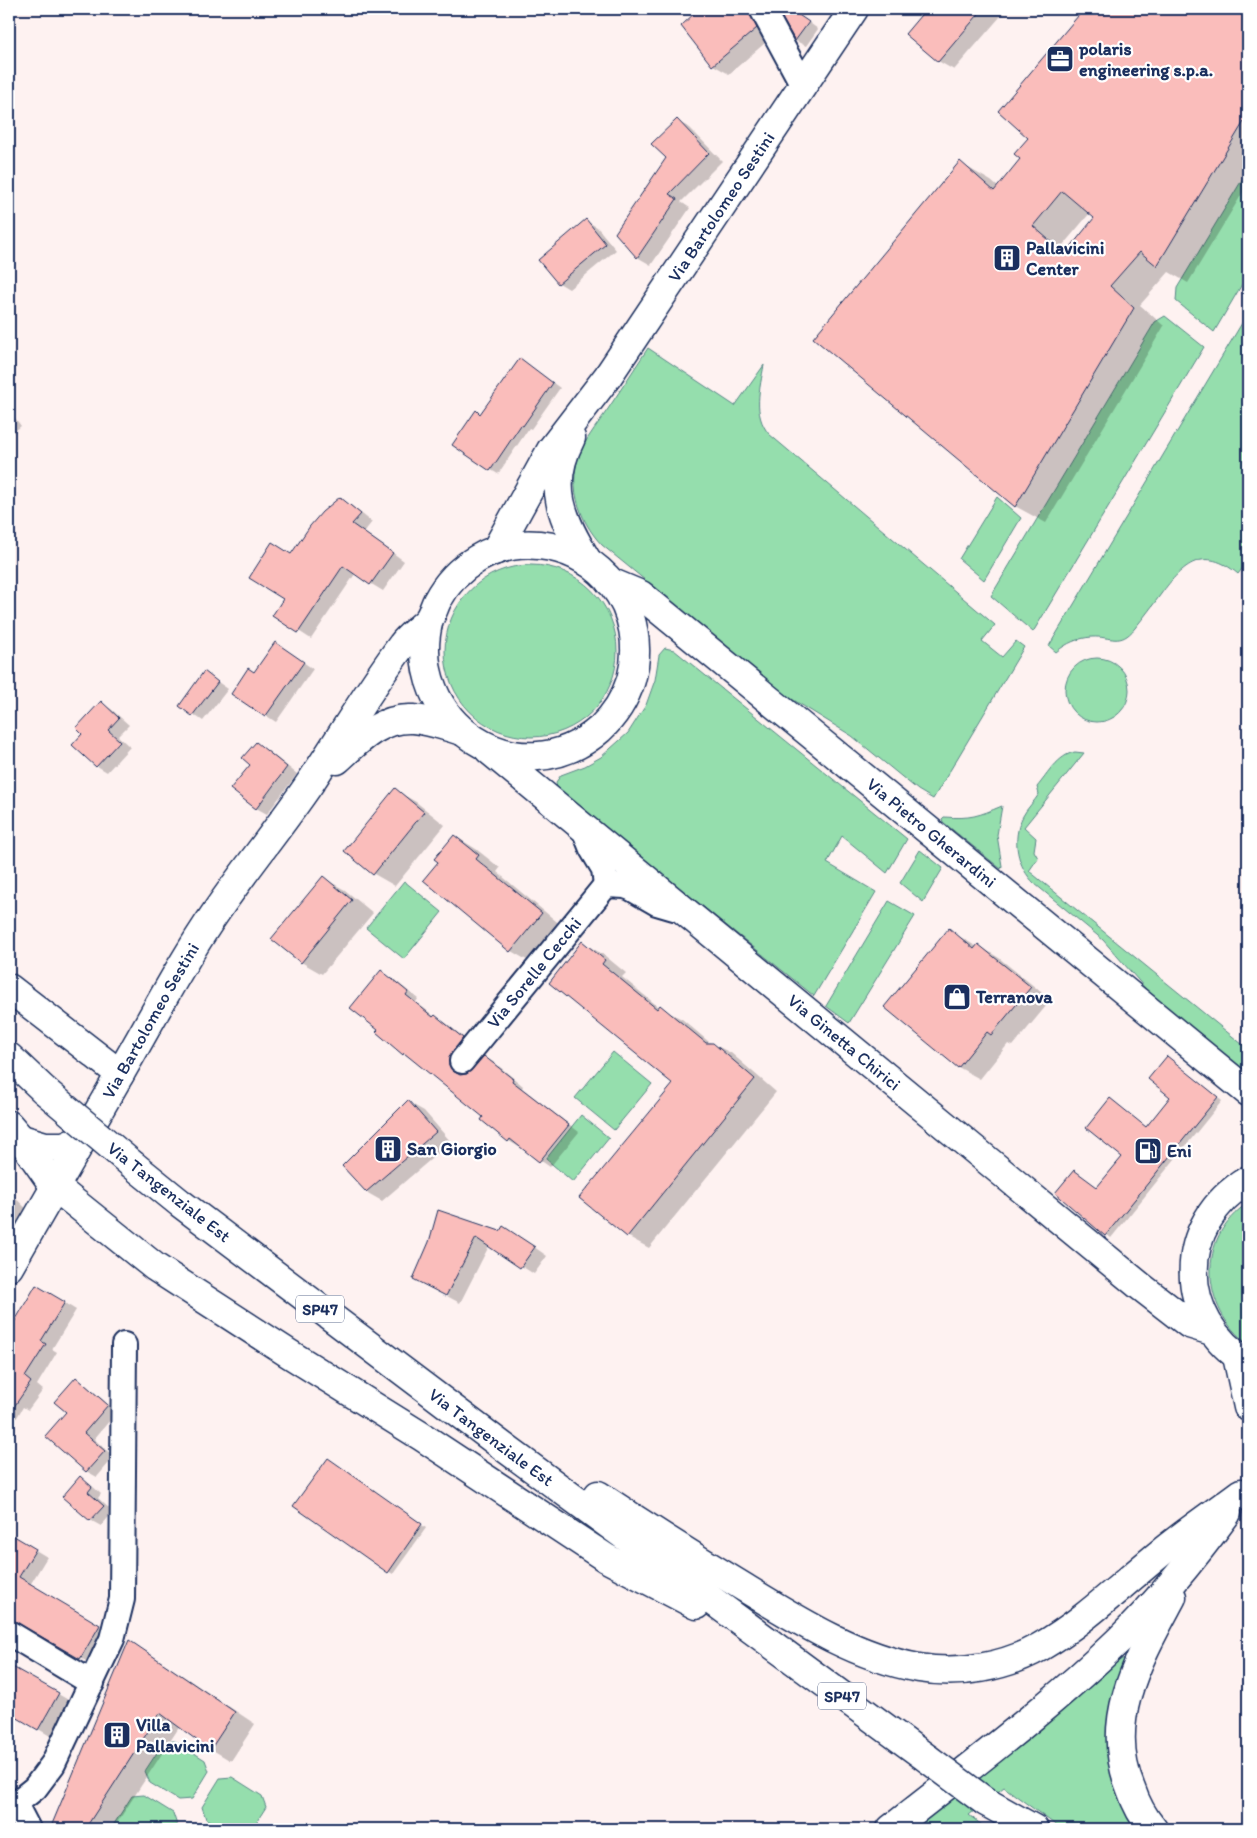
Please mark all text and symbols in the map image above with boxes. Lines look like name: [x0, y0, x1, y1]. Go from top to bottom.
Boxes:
place label: polaris engineering s.p.a.: [1078, 38, 1213, 81]
office icon: polaris engineering s.p.a.: [1045, 44, 1075, 74]
street label: Via Bartolomeo Sestini: [663, 128, 779, 286]
place label: Pallavicini Center: [1026, 237, 1104, 280]
building icon: Pallavicini Center: [992, 243, 1022, 273]
street label: Via Pietro Gherardini: [862, 773, 1001, 893]
street label: Via Sorelle Cecchi: [482, 913, 586, 1033]
street label: Via Bartolomeo Sestini: [97, 939, 204, 1103]
shop icon: Terranova: [942, 982, 972, 1012]
place label: Terranova: [975, 986, 1053, 1008]
street label: Via Ginetta Chirici: [783, 989, 905, 1095]
building icon: San Giorgio: [373, 1134, 403, 1164]
fuel station icon: Eni: [1133, 1136, 1163, 1166]
street label: Via Tangenziale Est: [103, 1137, 235, 1247]
place label: San Giorgio: [407, 1138, 497, 1160]
place label: Eni: [1167, 1140, 1192, 1162]
road number: SP47: [296, 1296, 344, 1322]
street label: Via Tangenziale Est: [424, 1383, 558, 1491]
road number: SP47: [818, 1682, 866, 1710]
place label: Villa Pallavicini: [136, 1714, 214, 1757]
building icon: Villa Pallavicini: [102, 1720, 132, 1750]

